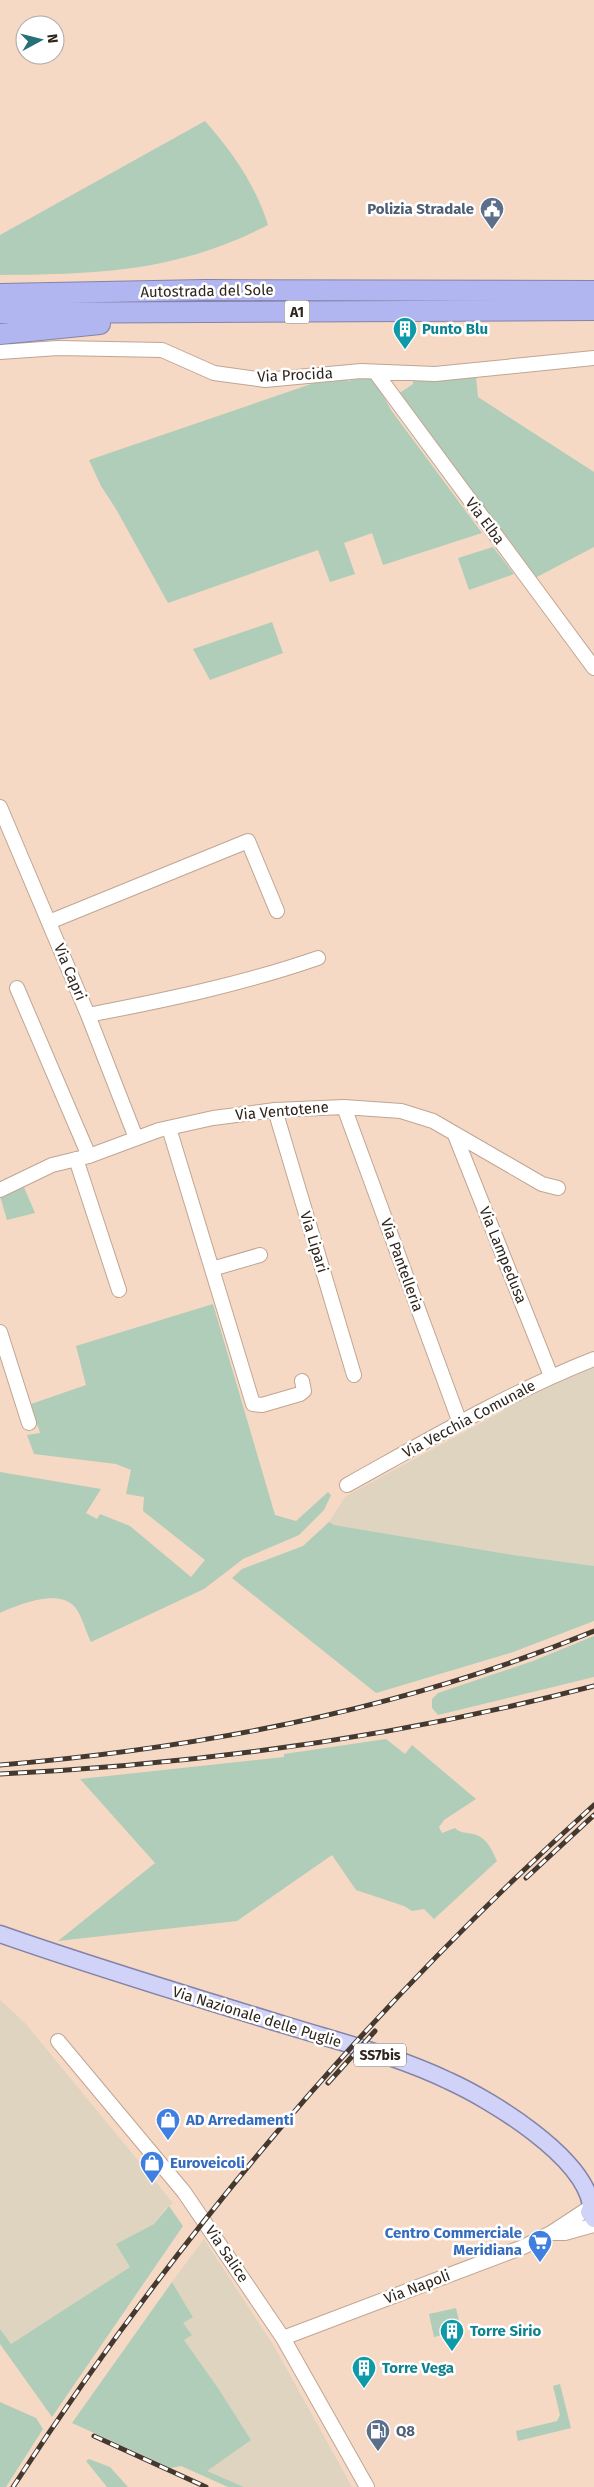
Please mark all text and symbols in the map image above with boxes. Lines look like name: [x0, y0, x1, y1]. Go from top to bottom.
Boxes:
north arrow: [15, 15, 65, 65]
text: N: [43, 33, 61, 44]
public building icon: Polizia Stradale: [479, 196, 505, 230]
place label: Polizia Stradale: [367, 200, 474, 218]
street label: Autostrada del Sole: [140, 281, 274, 301]
road number: A1: [284, 300, 310, 324]
building icon: Punto Blu: [392, 316, 418, 350]
place label: Punto Blu: [422, 320, 488, 338]
street label: Via Procida: [257, 364, 333, 386]
street label: Via Elba: [462, 494, 508, 548]
street label: Via Capri: [50, 941, 90, 1003]
street label: Via Ventotene: [234, 1098, 330, 1124]
street label: Via Lampedusa: [475, 1204, 531, 1306]
street label: Via Lipari: [296, 1209, 332, 1275]
street label: Via Pantelleria: [377, 1216, 427, 1314]
street label: Via Vecchia Comunale: [400, 1376, 538, 1462]
street label: Via Nazionale delle Puglie: [170, 1983, 344, 2051]
road number: SS7bis: [354, 2044, 406, 2066]
shop icon: AD Arredamenti: [155, 2107, 181, 2141]
place label: AD Arredamenti: [185, 2111, 294, 2129]
shop icon: Euroveicoli: [139, 2150, 165, 2184]
place label: Euroveicoli: [170, 2154, 245, 2172]
street label: Via Salice: [201, 2222, 253, 2286]
place label: Centro Commerciale Meridiana: [385, 2224, 522, 2259]
supermarket icon: Centro Commerciale Meridiana: [527, 2229, 553, 2263]
street label: Via Napoli: [381, 2266, 453, 2308]
building icon: Torre Sirio: [439, 2318, 465, 2352]
place label: Torre Sirio: [470, 2322, 542, 2340]
building icon: Torre Vega: [351, 2355, 377, 2389]
place label: Torre Vega: [382, 2359, 454, 2377]
fuel station icon: Q8: [365, 2418, 391, 2452]
place label: Q8: [396, 2422, 415, 2440]

